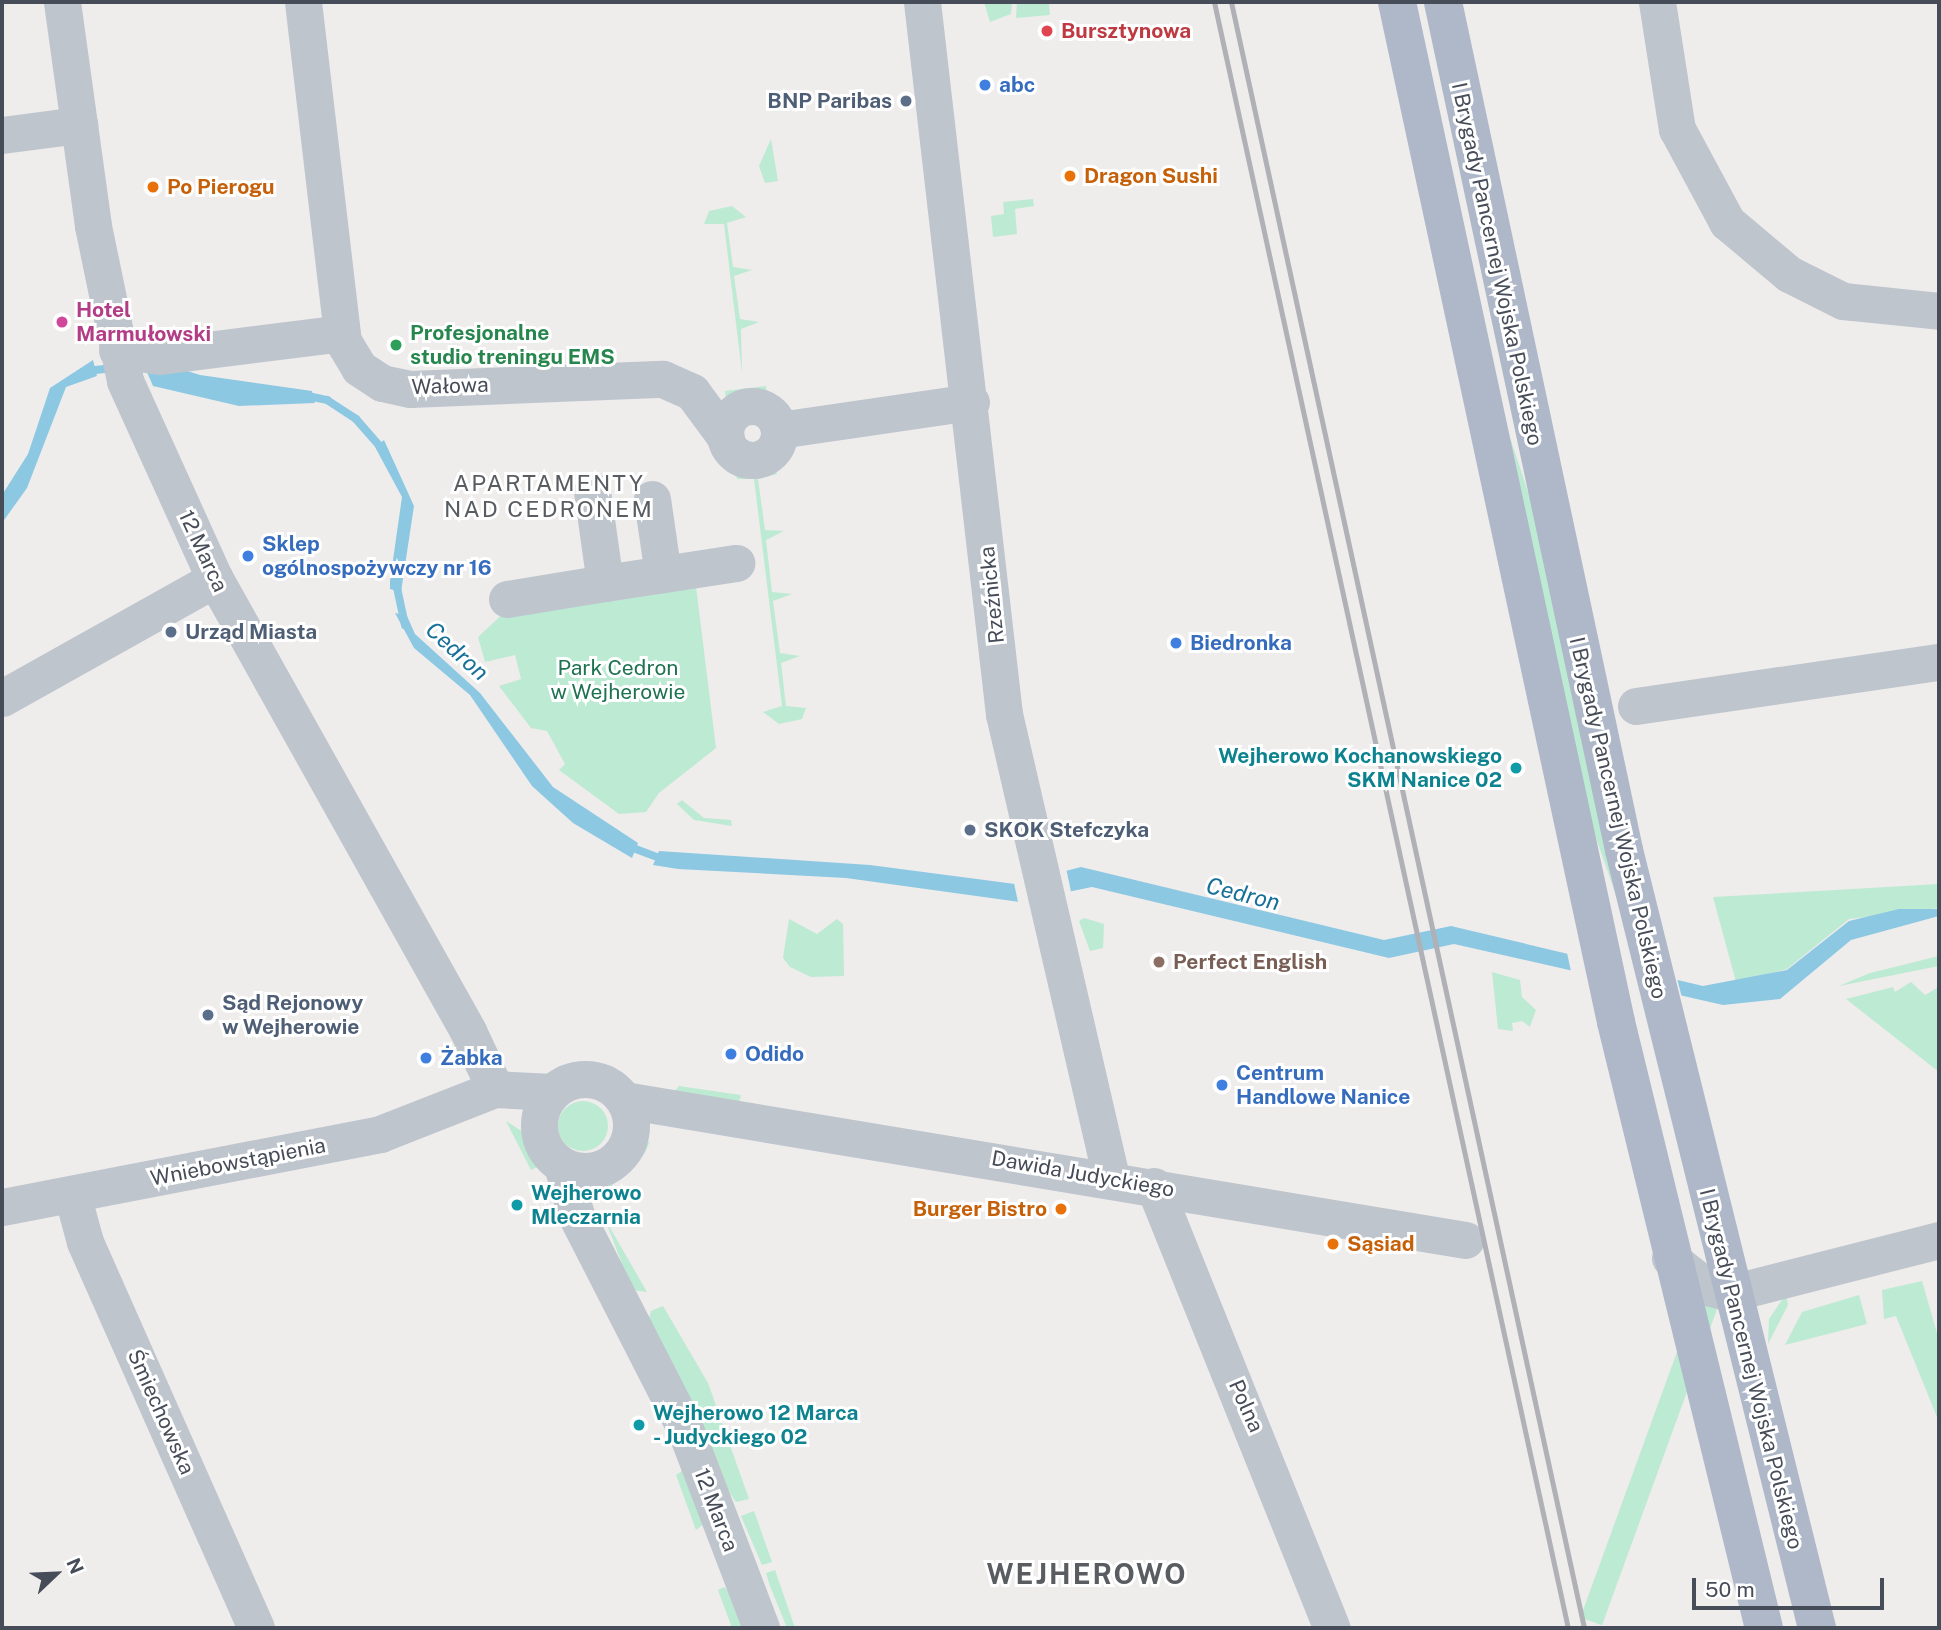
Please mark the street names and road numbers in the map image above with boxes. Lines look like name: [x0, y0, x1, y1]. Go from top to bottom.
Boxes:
street label: I Brygady Pancernej Wojska Polskiego: [1446, 80, 1548, 448]
street label: Wałowa: [411, 372, 489, 400]
street label: 12 Marca: [173, 506, 233, 596]
street label: Rzeźnicka: [974, 545, 1010, 645]
street label: I Brygady Pancernej Wojska Polskiego: [1564, 634, 1672, 1002]
street label: Wniebowstąpienia: [148, 1133, 328, 1191]
street label: Dawida Judyckiego: [990, 1146, 1176, 1202]
street label: I Brygady Pancernej Wojska Polskiego: [1694, 1186, 1808, 1552]
street label: Śmiechowska: [122, 1346, 200, 1478]
street label: Polna: [1223, 1376, 1269, 1436]
street label: 12 Marca: [689, 1465, 743, 1555]

